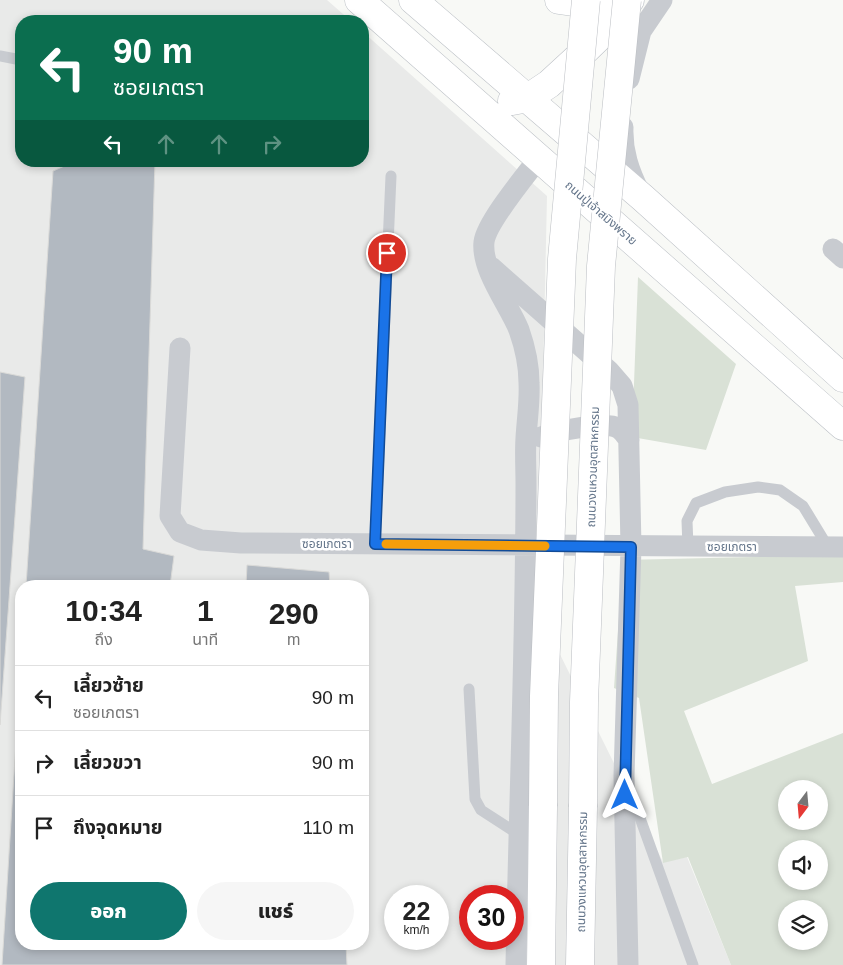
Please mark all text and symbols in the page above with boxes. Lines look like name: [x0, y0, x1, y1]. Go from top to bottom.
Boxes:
text: 90 m: [113, 31, 193, 70]
icon: left: [30, 35, 95, 100]
text: ซอยเภตรา: [113, 75, 204, 100]
icon: left: [99, 130, 127, 158]
icon: ahead: [152, 130, 180, 158]
icon: ahead: [205, 130, 233, 158]
icon: right: [258, 130, 286, 158]
street label: ถนนปู่เจ้าสมิงพราย: [562, 178, 640, 248]
pin: [366, 232, 408, 274]
icon: arrive: [373, 239, 401, 267]
street label: ถนนวงแหวนอุตสาหกรรม: [584, 406, 602, 528]
street label: ซอยเภตรา: [302, 537, 352, 551]
street label: ซอยเภตรา: [707, 540, 757, 554]
text: 10:34: [65, 594, 142, 627]
text: 1: [197, 594, 214, 627]
text: 290: [269, 597, 319, 630]
text: ถึง: [95, 631, 113, 648]
text: นาที: [192, 631, 218, 648]
text: m: [287, 631, 300, 648]
text: เลี้ยวซ้าย: [73, 675, 144, 696]
icon: left: [30, 684, 58, 712]
text: 90 m: [312, 687, 354, 708]
text: ซอยเภตรา: [73, 704, 139, 721]
icon: right: [30, 749, 58, 777]
text: เลี้ยวขวา: [73, 752, 142, 773]
text: 90 m: [312, 752, 354, 773]
position arrow: [598, 768, 650, 820]
north arrow: [778, 780, 828, 830]
map controls: [778, 780, 828, 950]
street label: ถนนวงแหวนอุตสาหกรรม: [574, 811, 590, 933]
icon: arrive: [30, 814, 58, 842]
text: ถึงจุดหมาย: [73, 817, 163, 838]
text: 110 m: [303, 817, 354, 838]
button: sound: [778, 840, 828, 890]
button: ออก: [30, 882, 187, 940]
button: แชร์: [197, 882, 354, 940]
speed limit sign: 30: [459, 885, 524, 950]
text: 22: [403, 897, 430, 925]
button: layers: [778, 900, 828, 950]
text: km/h: [403, 923, 430, 937]

